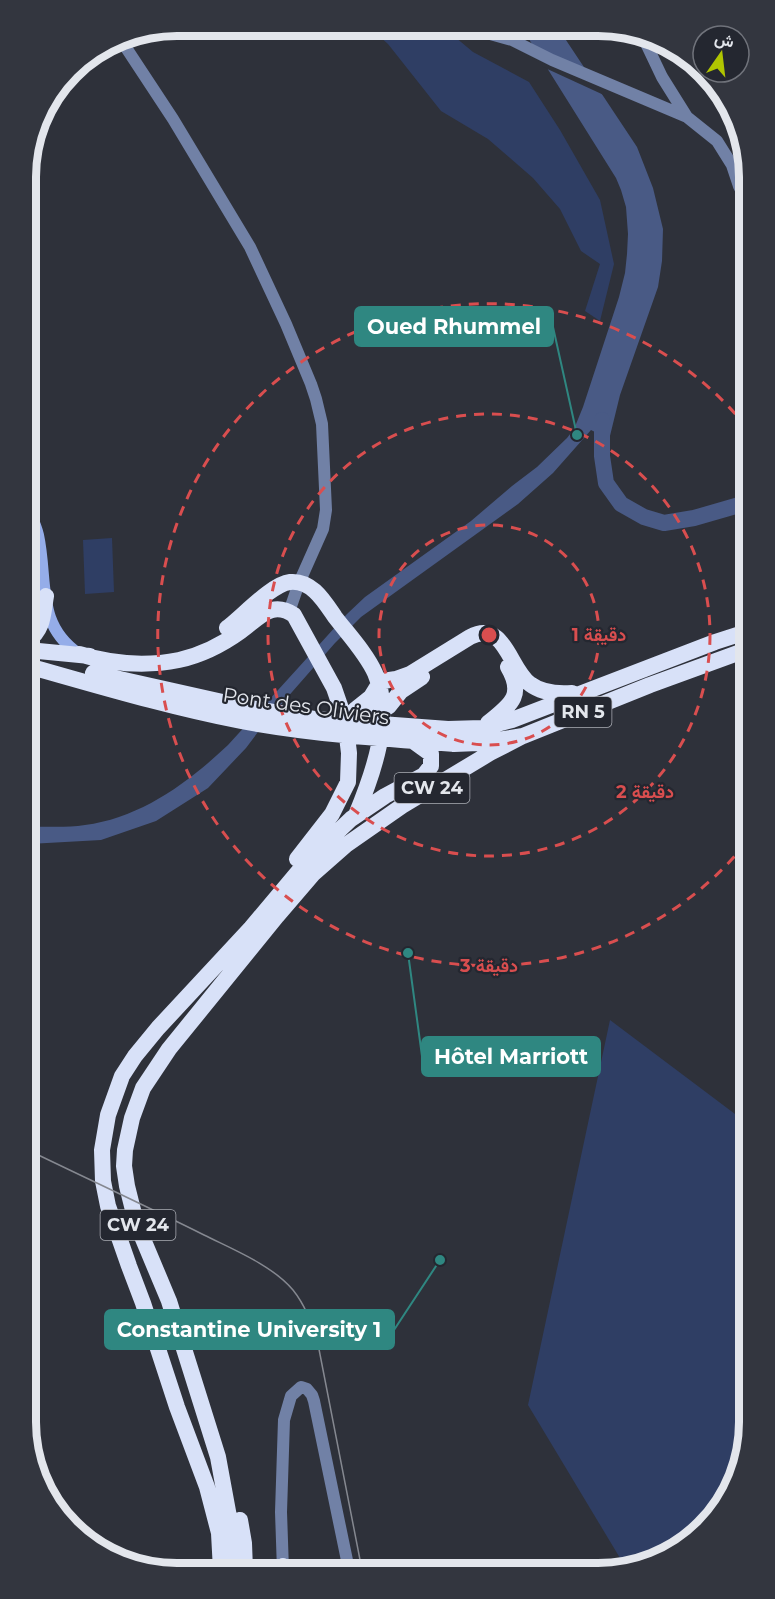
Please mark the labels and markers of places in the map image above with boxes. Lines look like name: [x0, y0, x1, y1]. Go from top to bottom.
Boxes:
callout: Oued Rhummel: [355, 307, 553, 346]
centre of rings: [479, 625, 499, 645]
callout: Hôtel Marriott: [422, 1037, 600, 1076]
callout: Constantine University 1: [105, 1310, 394, 1349]

